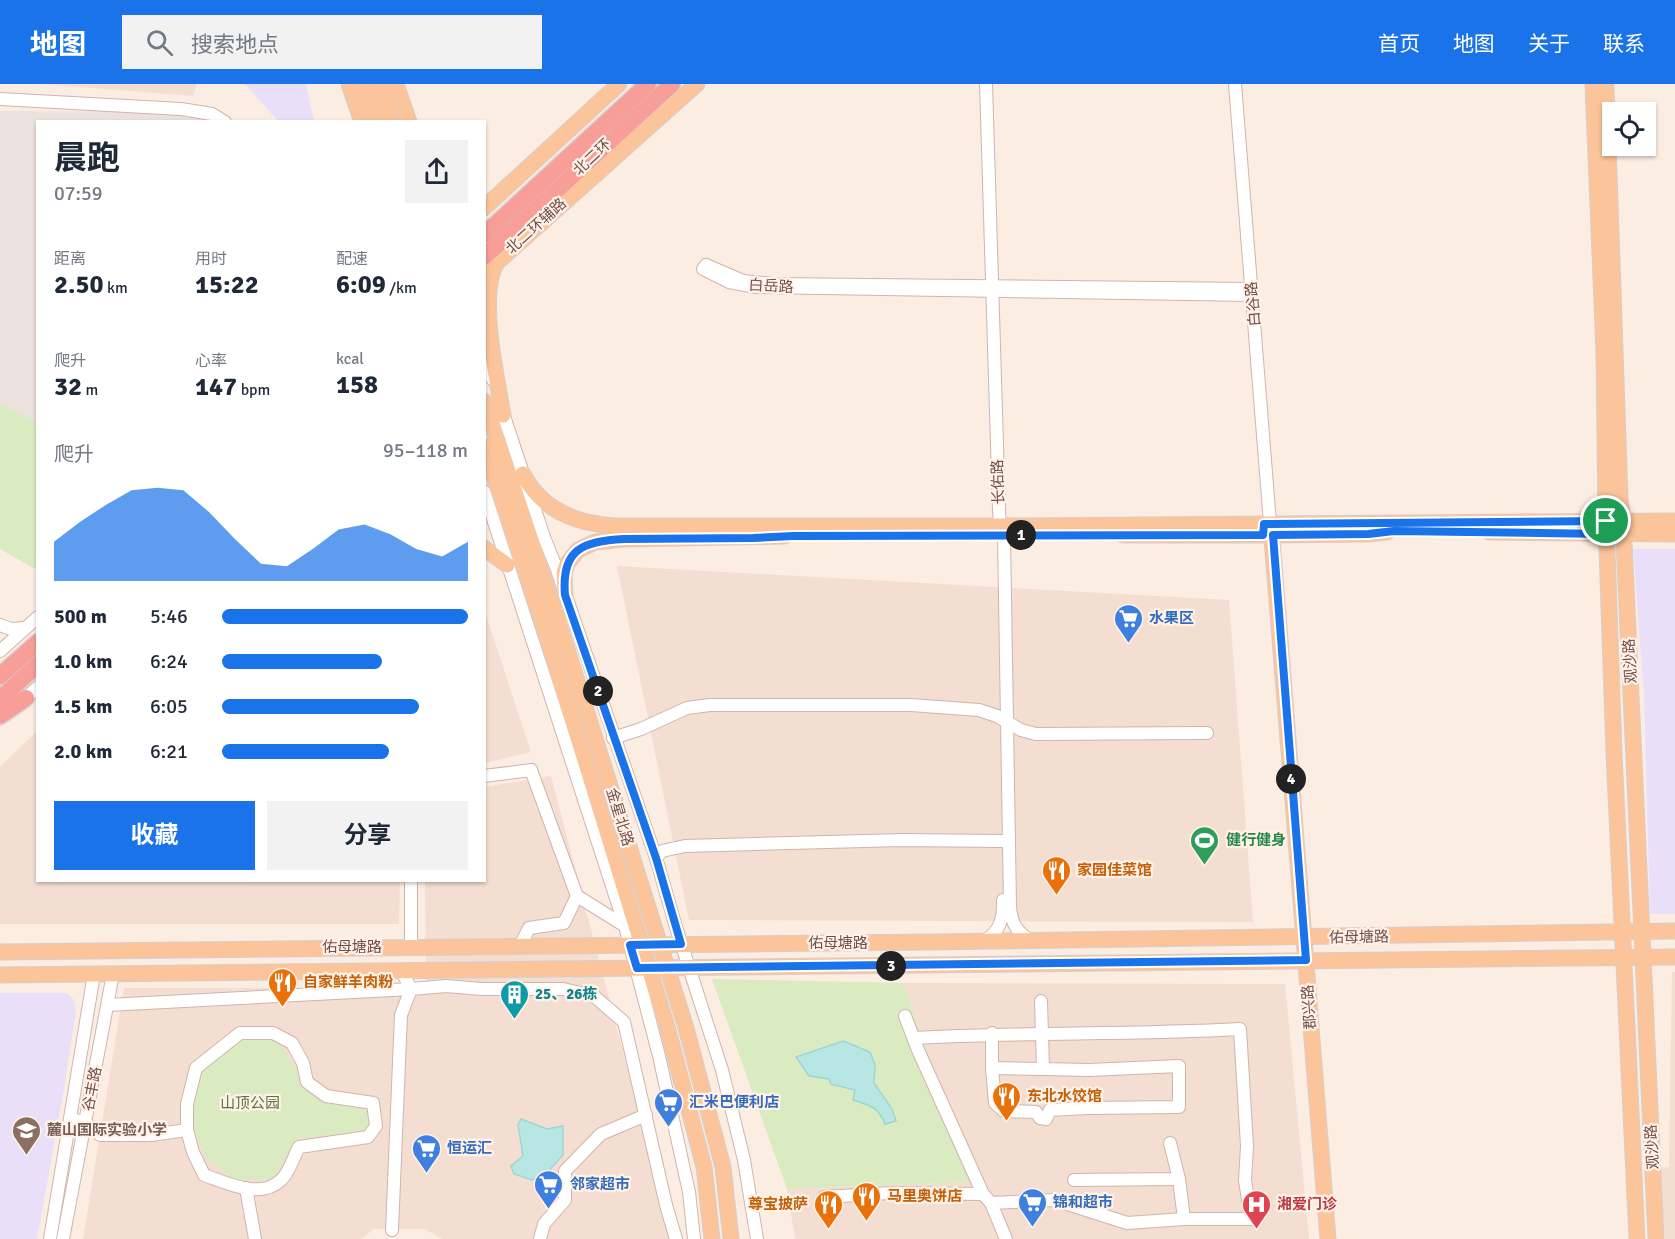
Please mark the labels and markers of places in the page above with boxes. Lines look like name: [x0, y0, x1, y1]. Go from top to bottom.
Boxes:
pin: [1580, 495, 1631, 546]
pin: 1: [1006, 520, 1036, 550]
supermarket icon: 水果区: [1112, 602, 1144, 644]
place label: 水果区: [1149, 609, 1194, 627]
pin: 2: [583, 676, 613, 706]
pin: 4: [1276, 764, 1306, 794]
sports icon: 健行健身: [1189, 824, 1221, 866]
place label: 健行健身: [1226, 831, 1286, 849]
restaurant icon: 家园佳菜馆: [1040, 854, 1072, 896]
place label: 家园佳菜馆: [1077, 861, 1152, 879]
pin: 3: [876, 951, 906, 981]
restaurant icon: 自家鲜羊肉粉: [266, 966, 298, 1008]
place label: 自家鲜羊肉粉: [303, 973, 394, 991]
building icon: 25、26栋: [498, 978, 530, 1020]
place label: 25、26栋: [535, 985, 597, 1003]
restaurant icon: 东北水饺馆: [990, 1080, 1022, 1122]
supermarket icon: 汇米巴便利店: [652, 1086, 684, 1128]
place label: 东北水饺馆: [1027, 1087, 1102, 1105]
place label: 汇米巴便利店: [689, 1093, 779, 1111]
school or university icon: 麓山国际实验小学: [10, 1114, 42, 1156]
place label: 麓山国际实验小学: [47, 1121, 167, 1139]
supermarket icon: 恒运汇: [410, 1132, 442, 1174]
place label: 恒运汇: [447, 1139, 492, 1157]
supermarket icon: 邻家超市: [533, 1168, 565, 1210]
place label: 邻家超市: [570, 1175, 630, 1193]
restaurant icon: 马里奥饼店: [850, 1180, 882, 1222]
supermarket icon: 锦和超市: [1016, 1186, 1048, 1228]
place label: 马里奥饼店: [887, 1187, 962, 1205]
restaurant icon: 尊宝披萨: [813, 1188, 845, 1230]
hospital icon: 湘爱门诊: [1240, 1188, 1272, 1230]
place label: 锦和超市: [1053, 1193, 1113, 1211]
place label: 尊宝披萨: [748, 1195, 808, 1213]
place label: 湘爱门诊: [1277, 1195, 1338, 1213]

